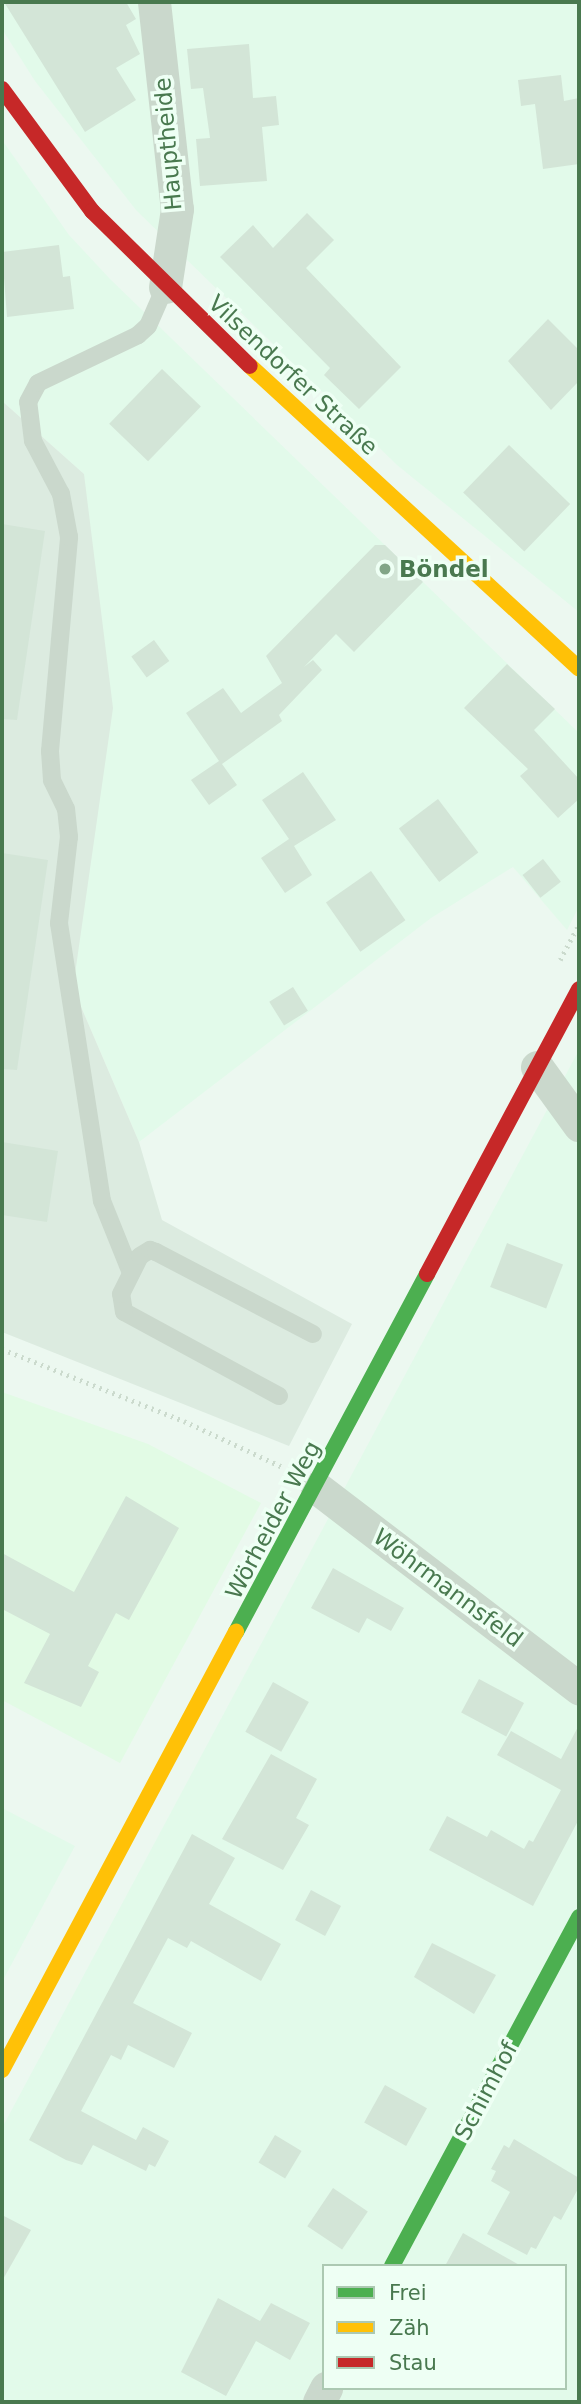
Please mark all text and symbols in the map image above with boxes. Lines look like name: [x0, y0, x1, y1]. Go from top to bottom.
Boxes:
street label: Hauptheide: [148, 76, 188, 212]
street label: Vilsendorfer Straße: [203, 289, 383, 461]
place label: Böndel: [399, 555, 489, 583]
marker: Böndel: [377, 561, 393, 577]
street label: Wörheider Weg: [220, 1436, 326, 1604]
street label: Wöhrmannsfeld: [368, 1523, 528, 1653]
street label: Schimhof: [449, 2037, 523, 2145]
legend: [322, 2264, 567, 2390]
text: Frei: [389, 2281, 426, 2305]
text: Zäh: [389, 2316, 430, 2340]
text: Stau: [389, 2351, 437, 2375]

